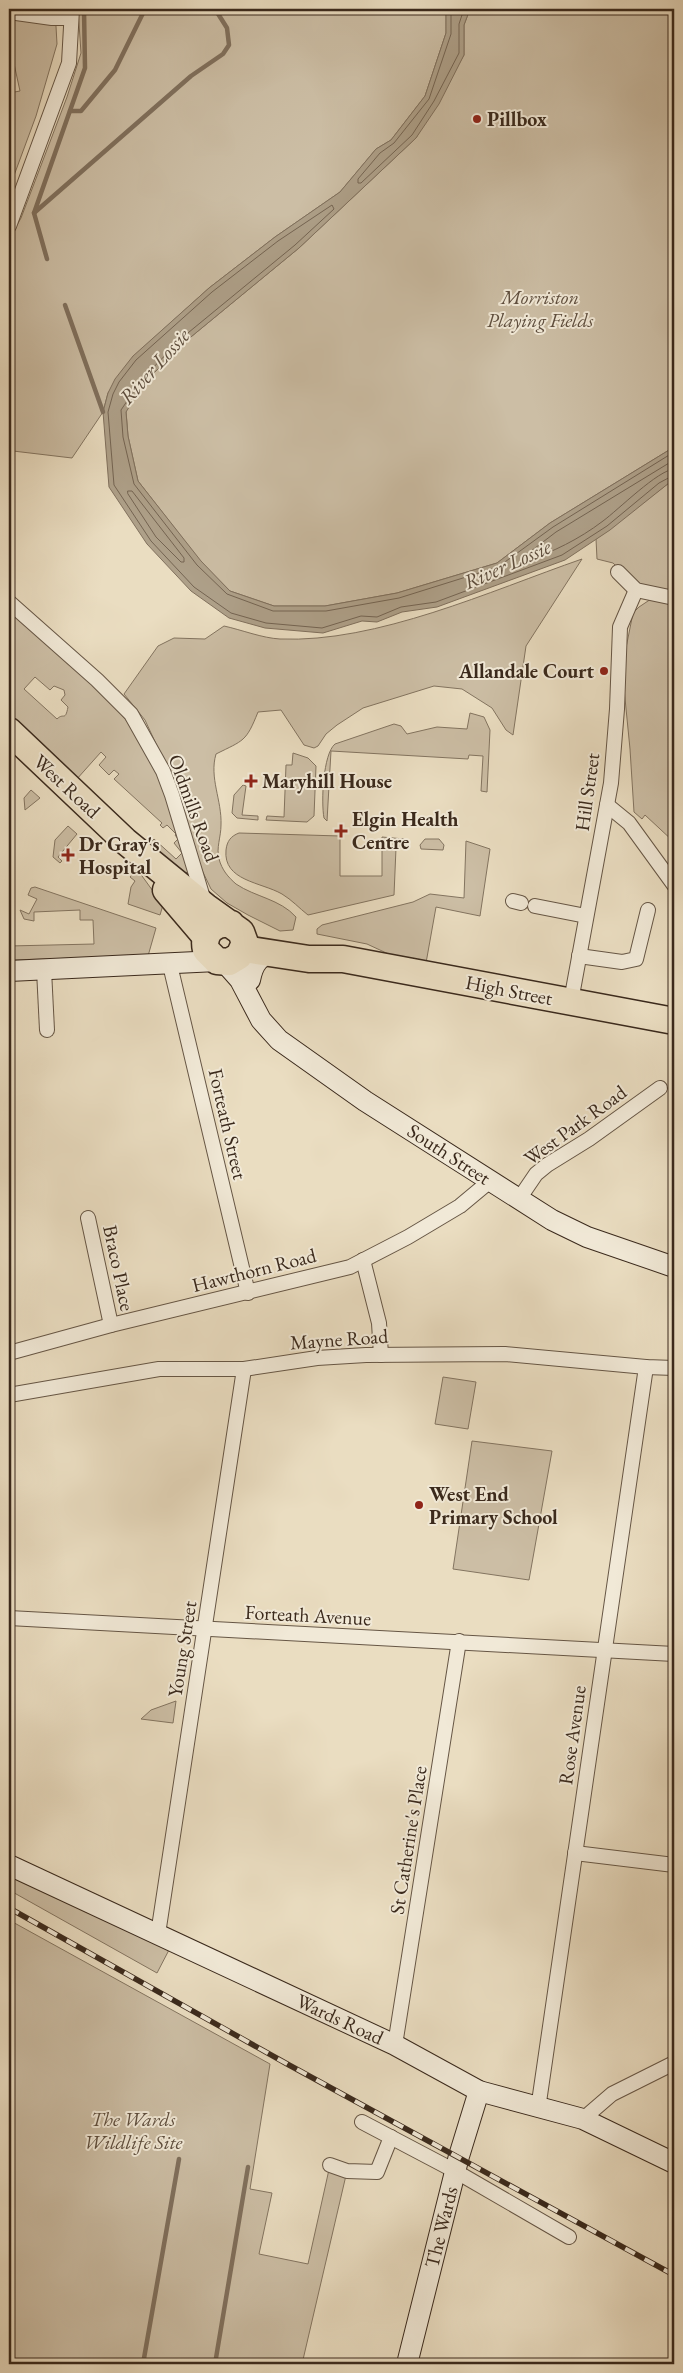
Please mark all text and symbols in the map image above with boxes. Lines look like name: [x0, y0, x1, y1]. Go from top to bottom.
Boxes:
place label: Pillbox: [487, 106, 547, 132]
marker: Pillbox: [471, 113, 483, 125]
park label: Morriston Playing Fields: [487, 284, 594, 333]
water label: River Lossie: [113, 322, 196, 410]
water label: River Lossie: [459, 532, 556, 595]
place label: Allandale Court: [458, 658, 594, 684]
marker: Allandale Court: [598, 665, 610, 677]
street label: West Road: [28, 748, 107, 824]
street label: Oldmills Road: [163, 751, 226, 866]
street label: Hill Street: [569, 751, 605, 833]
place label: Maryhill House: [262, 768, 392, 794]
marker: Maryhill House: [244, 774, 258, 788]
place label: Elgin Health Centre: [352, 806, 458, 855]
marker: Elgin Health Centre: [334, 824, 348, 838]
place label: Dr Gray's Hospital: [79, 831, 160, 880]
marker: Dr Gray's Hospital: [61, 848, 75, 862]
street label: High Street: [463, 969, 555, 1011]
street label: Forteath Street: [203, 1066, 254, 1183]
street label: West Park Road: [518, 1078, 632, 1171]
street label: South Street: [402, 1117, 496, 1191]
street label: Braco Place: [97, 1223, 141, 1314]
street label: Hawthorn Road: [189, 1242, 320, 1298]
street label: Mayne Road: [289, 1323, 390, 1355]
place label: West End Primary School: [429, 1481, 558, 1530]
marker: West End Primary School: [413, 1499, 425, 1511]
street label: Young Street: [162, 1598, 203, 1699]
street label: Forteath Avenue: [244, 1599, 372, 1631]
street label: Rose Avenue: [552, 1684, 592, 1786]
street label: St Catherine's Place: [383, 1764, 433, 1916]
street label: Wards Road: [292, 1987, 389, 2051]
park label: The Wards Wildlife Site: [84, 2106, 183, 2155]
street label: The Wards: [418, 2184, 464, 2270]

